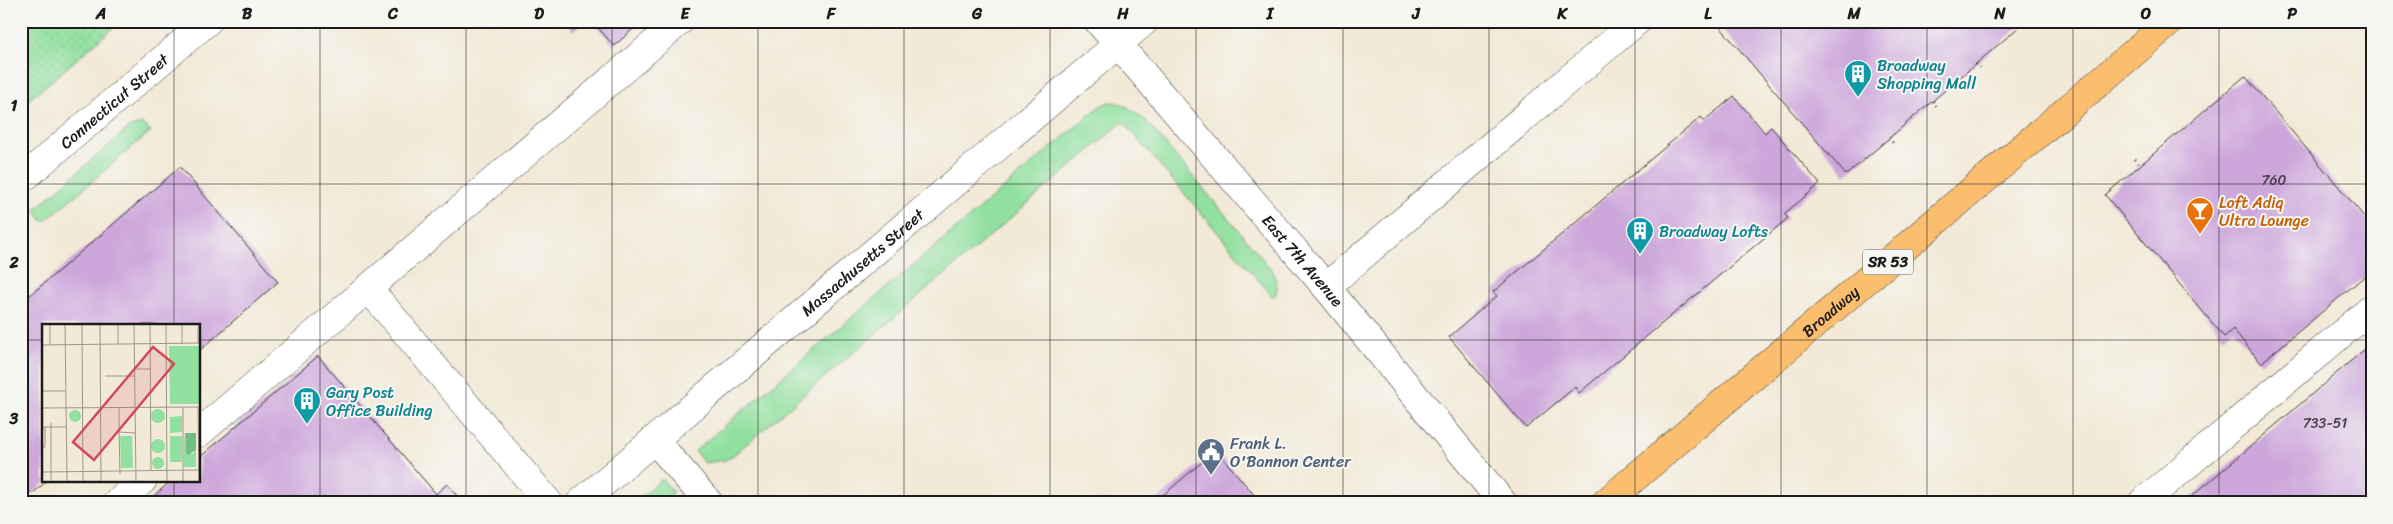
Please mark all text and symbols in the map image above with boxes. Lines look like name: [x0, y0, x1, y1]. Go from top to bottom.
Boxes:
text: A: [95, 0, 106, 28]
text: B: [242, 0, 253, 28]
text: C: [387, 0, 399, 28]
text: D: [534, 0, 544, 28]
text: E: [681, 0, 691, 28]
text: F: [826, 0, 837, 28]
text: G: [971, 0, 983, 28]
text: H: [1116, 0, 1129, 28]
text: I: [1266, 0, 1275, 28]
text: J: [1411, 0, 1421, 28]
text: K: [1556, 0, 1568, 28]
text: L: [1704, 0, 1712, 28]
text: M: [1846, 0, 1861, 28]
text: N: [1993, 0, 2006, 28]
text: O: [2140, 0, 2152, 28]
text: P: [2287, 0, 2297, 28]
street label: Connecticut Street: [53, 45, 176, 156]
place label: Broadway Shopping Mall: [1877, 51, 1976, 98]
building icon: Broadway Shopping Mall: [1843, 59, 1873, 98]
text: 1: [11, 91, 18, 120]
house number: 760: [2262, 168, 2287, 193]
place label: Loft Adiq Ultra Lounge: [2219, 188, 2309, 235]
bar icon: Loft Adiq Ultra Lounge: [2185, 196, 2215, 235]
street label: Massachusetts Street: [794, 201, 931, 324]
street label: East 7th Avenue: [1255, 207, 1351, 313]
building icon: Broadway Lofts: [1625, 216, 1655, 255]
place label: Broadway Lofts: [1659, 217, 1769, 246]
text: 2: [8, 248, 19, 277]
road number: SR 53: [1863, 250, 1913, 274]
street label: Broadway: [1795, 277, 1866, 344]
inset map: [42, 324, 200, 482]
place label: Gary Post Office Building: [326, 378, 433, 425]
building icon: Gary Post Office Building: [292, 386, 322, 425]
text: 3: [9, 404, 19, 433]
house number: 733-51: [2303, 411, 2347, 436]
place label: Frank L. O'Bannon Center: [1230, 429, 1352, 476]
public building icon: Frank L. O'Bannon Center: [1196, 437, 1226, 476]

